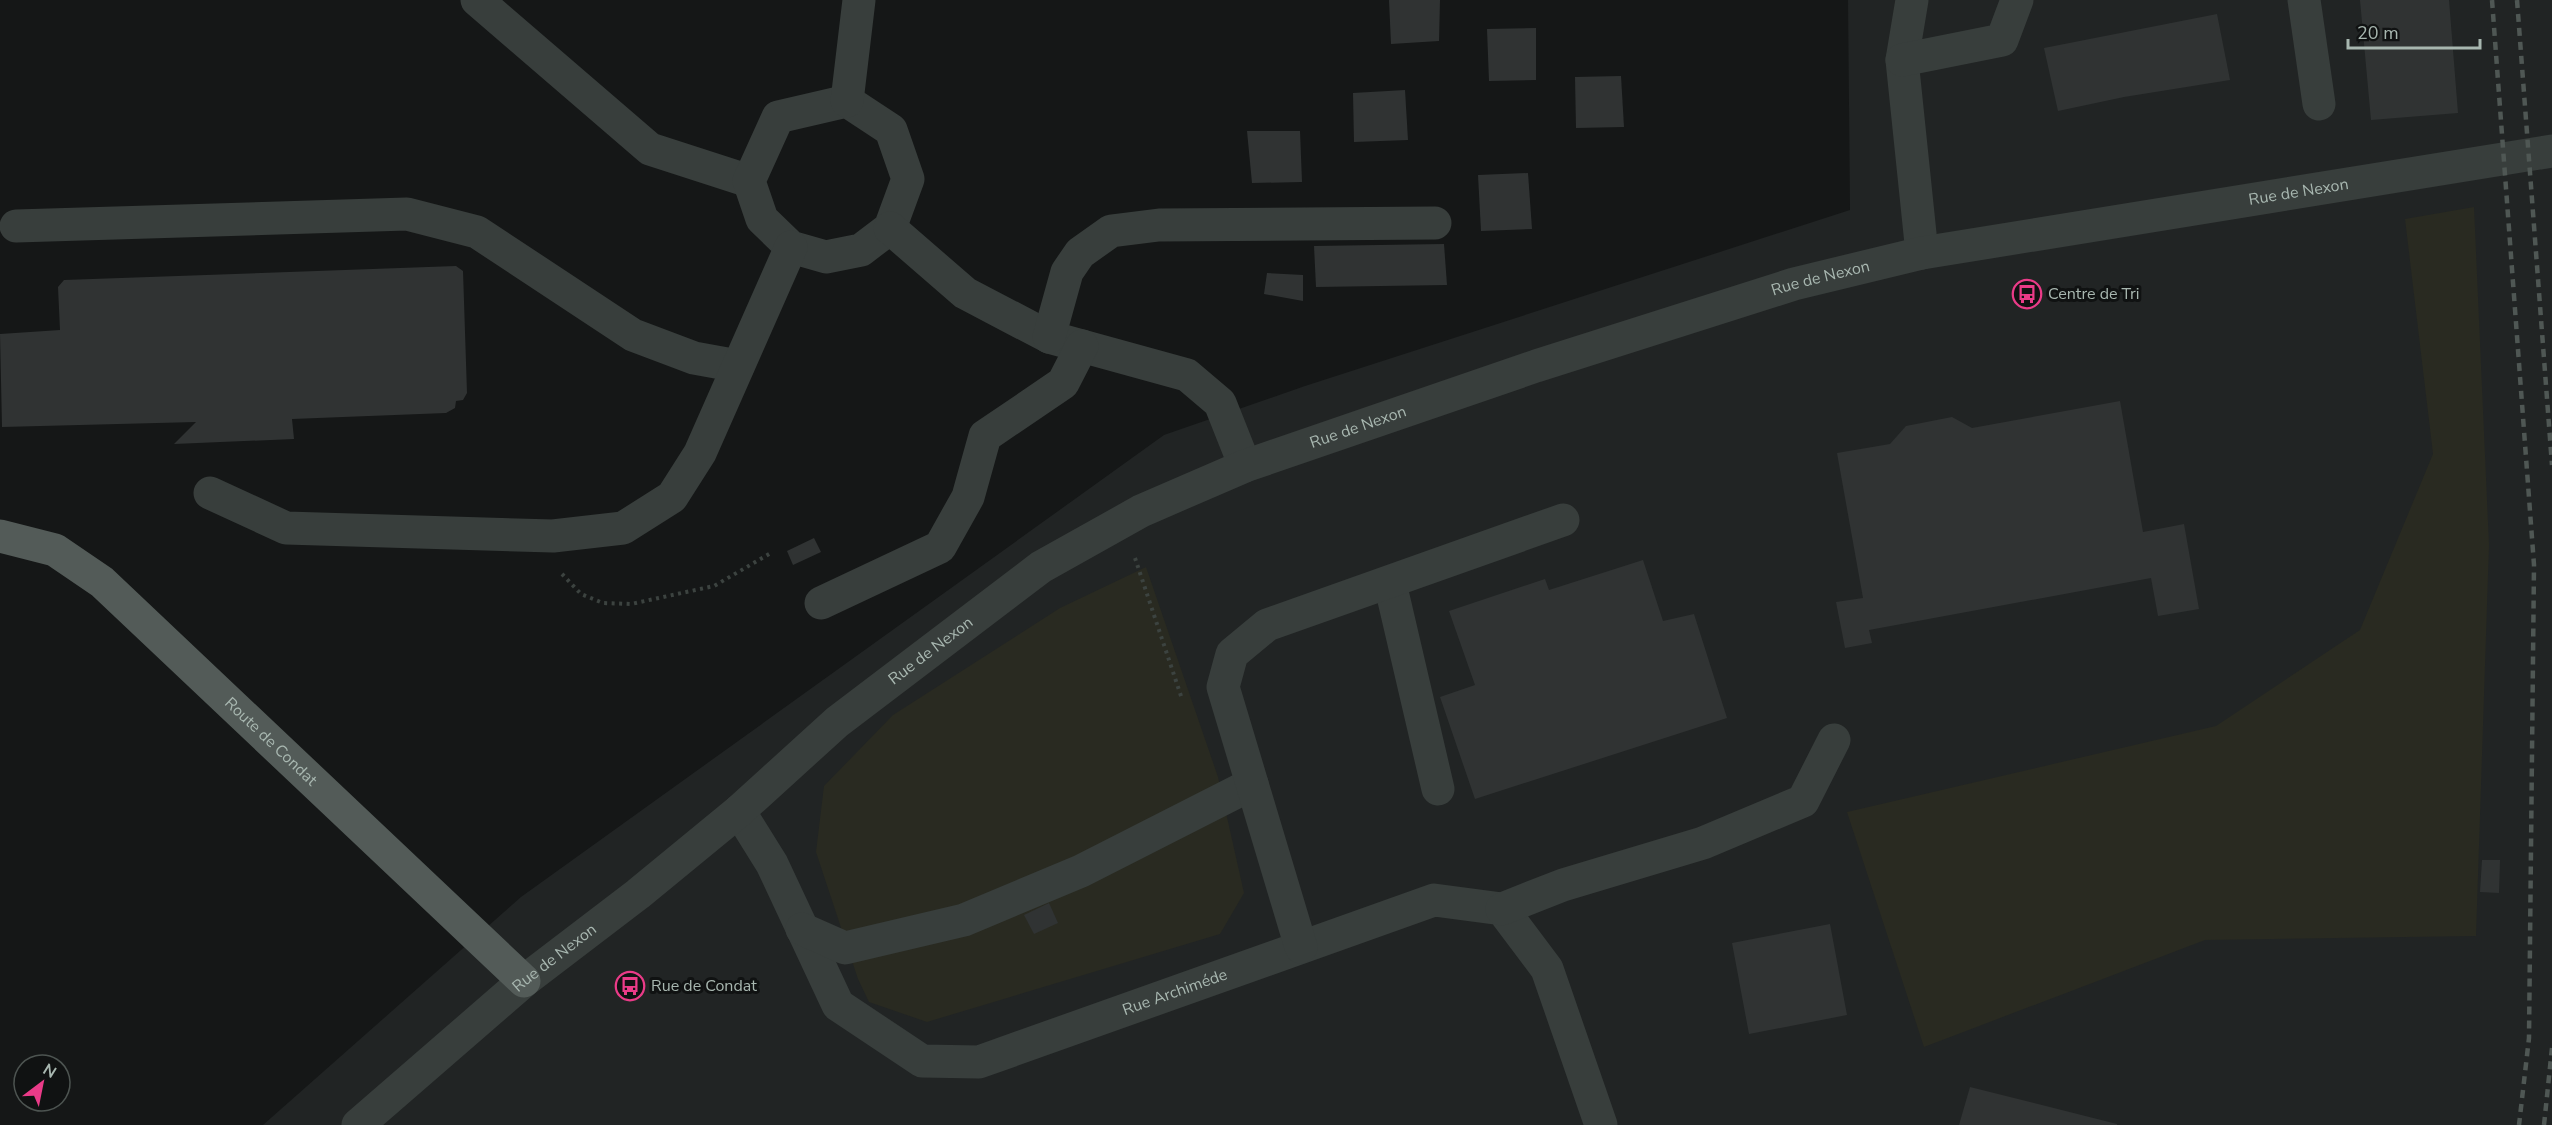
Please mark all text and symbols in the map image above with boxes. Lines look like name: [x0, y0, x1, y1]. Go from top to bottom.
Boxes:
scale bar: [2348, 12, 2480, 50]
text: 20 m: [2357, 21, 2399, 45]
street label: Rue de Nexon: [2247, 173, 2350, 211]
street label: Rue de Nexon: [1769, 255, 1872, 302]
bus stop icon: Centre de Tri: [2011, 278, 2043, 310]
place label: Centre de Tri: [2048, 283, 2139, 305]
street label: Rue de Nexon: [1307, 400, 1409, 454]
street label: Rue de Nexon: [884, 612, 978, 690]
street label: Route de Condat: [220, 692, 322, 791]
street label: Rue de Nexon: [508, 918, 601, 997]
street label: Rue Archiméde: [1119, 963, 1230, 1021]
bus stop icon: Rue de Condat: [614, 970, 646, 1002]
place label: Rue de Condat: [651, 975, 757, 997]
north arrow: [12, 1053, 72, 1113]
text: N: [39, 1059, 60, 1084]

